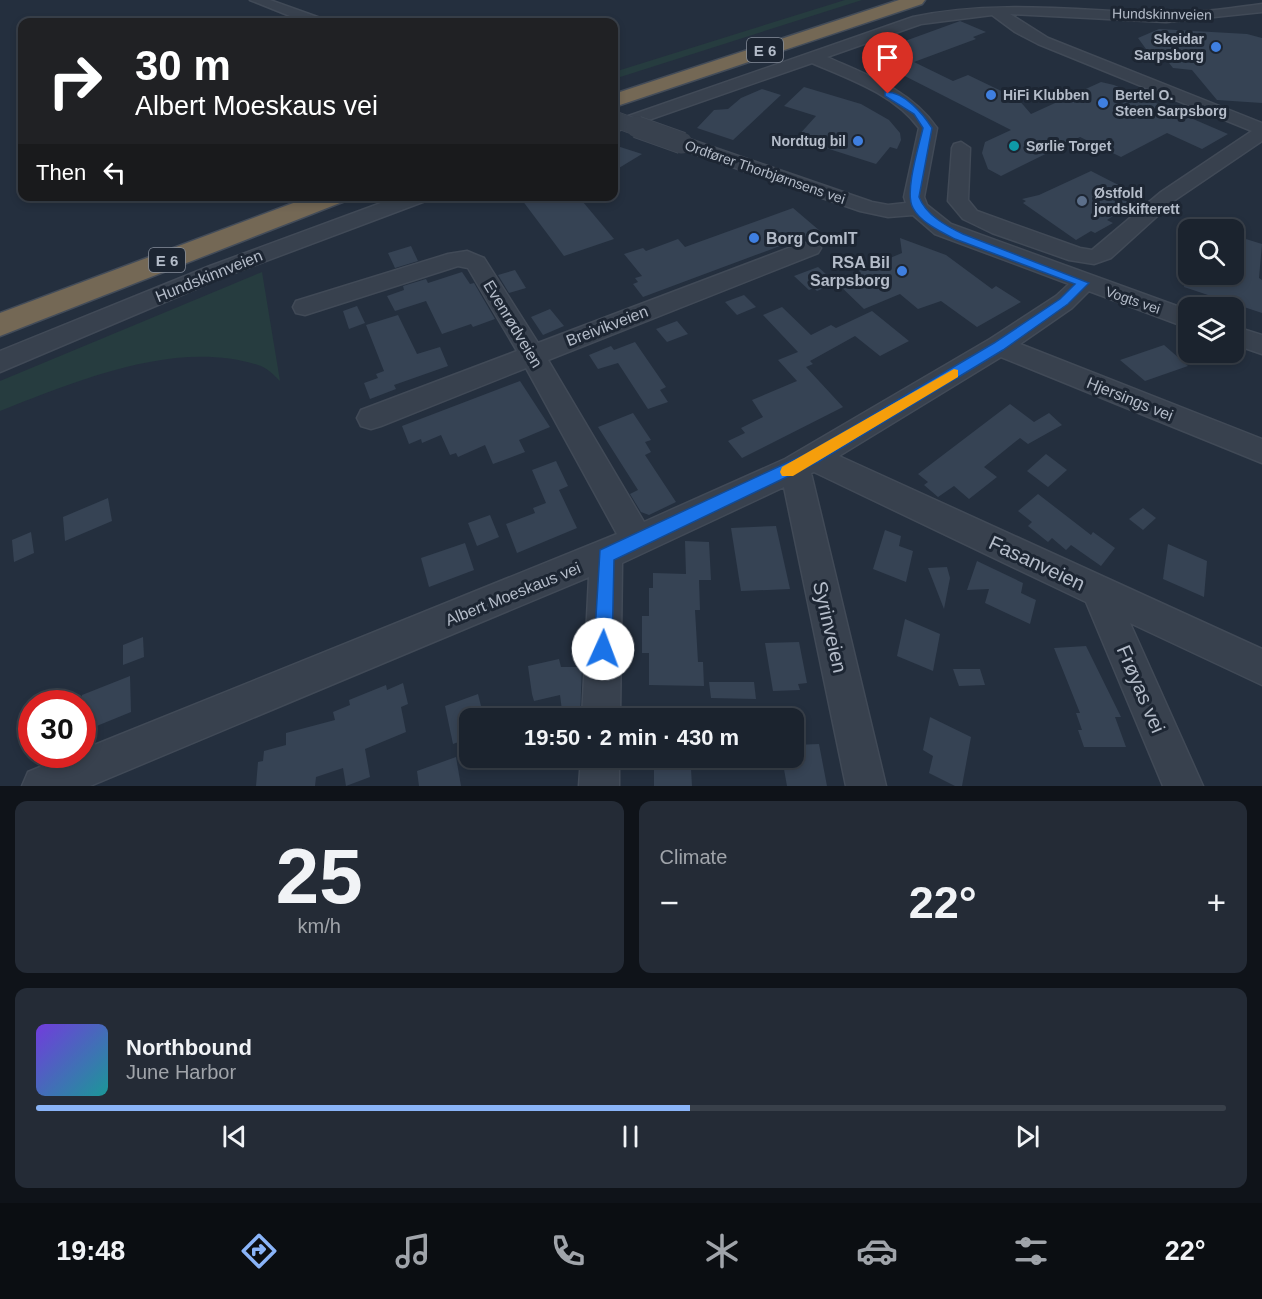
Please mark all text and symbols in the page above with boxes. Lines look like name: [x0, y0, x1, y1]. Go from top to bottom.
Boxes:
street label: Hundskinnveien: [1112, 5, 1212, 23]
place label: Skeidar Sarpsborg: [1134, 31, 1205, 63]
pin: [862, 32, 913, 94]
road number: E 6: [747, 38, 783, 62]
marker: Skeidar Sarpsborg: [1209, 40, 1223, 54]
icon: arrive: [871, 41, 904, 74]
icon: right: [36, 42, 114, 120]
text: 30 m: [135, 42, 231, 89]
place label: HiFi Klubben: [1003, 87, 1089, 103]
place label: Bertel O. Steen Sarpsborg: [1115, 87, 1227, 119]
marker: HiFi Klubben: [984, 88, 998, 102]
text: Albert Moeskaus vei: [135, 91, 378, 121]
marker: Bertel O. Steen Sarpsborg: [1096, 96, 1110, 110]
place label: Nordtug bil: [771, 133, 846, 149]
marker: Nordtug bil: [851, 134, 865, 148]
street label: Ordfører Thorbjørnsens vei: [683, 137, 847, 207]
place label: Sørlie Torget: [1026, 138, 1112, 154]
marker: Sørlie Torget: [1007, 139, 1021, 153]
icon: left: [98, 156, 131, 189]
text: Then: [36, 160, 86, 185]
place label: Østfold jordskifterett: [1093, 185, 1180, 217]
marker: Østfold jordskifterett: [1075, 194, 1089, 208]
map controls: [1178, 219, 1244, 363]
button: search: [1178, 219, 1244, 285]
place label: Borg ComIT: [766, 230, 858, 247]
marker: Borg ComIT: [747, 231, 761, 245]
street label: Hundskinnveien: [153, 247, 265, 305]
road number: E 6: [149, 248, 185, 272]
place label: RSA Bil Sarpsborg: [810, 254, 890, 289]
marker: RSA Bil Sarpsborg: [895, 264, 909, 278]
street label: Evenrødveien: [480, 277, 546, 371]
street label: Vogts vei: [1104, 283, 1162, 317]
button: layers: [1178, 297, 1244, 363]
street label: Breivikveien: [564, 303, 650, 349]
street label: Hjersings vei: [1084, 374, 1176, 424]
street label: Fasanveien: [985, 531, 1089, 595]
street label: Albert Moeskaus vei: [443, 559, 583, 629]
street label: Syrinveien: [809, 579, 851, 675]
position arrow: [571, 617, 635, 681]
street label: Frøyas vei: [1113, 642, 1169, 736]
speed limit sign: 30: [18, 690, 96, 768]
text: 19:50 · 2 min · 430 m: [524, 725, 739, 750]
text: 25: [276, 832, 363, 920]
text: Climate: [660, 846, 727, 868]
text: 22°: [909, 877, 977, 928]
text: −: [660, 884, 679, 921]
text: +: [1207, 884, 1226, 921]
text: km/h: [298, 915, 341, 937]
text: Northbound: [126, 1035, 252, 1060]
text: June Harbor: [126, 1061, 236, 1083]
icon: previous: [218, 1120, 251, 1153]
icon: pause: [614, 1120, 647, 1153]
icon: next: [1011, 1120, 1044, 1153]
icon: directions: [238, 1230, 280, 1272]
icon: music: [392, 1230, 434, 1272]
icon: phone: [547, 1230, 589, 1272]
icon: climate: [701, 1230, 743, 1272]
icon: car: [856, 1230, 898, 1272]
icon: filters: [1010, 1230, 1052, 1272]
text: 19:48: [56, 1236, 125, 1266]
text: 22°: [1165, 1236, 1206, 1266]

